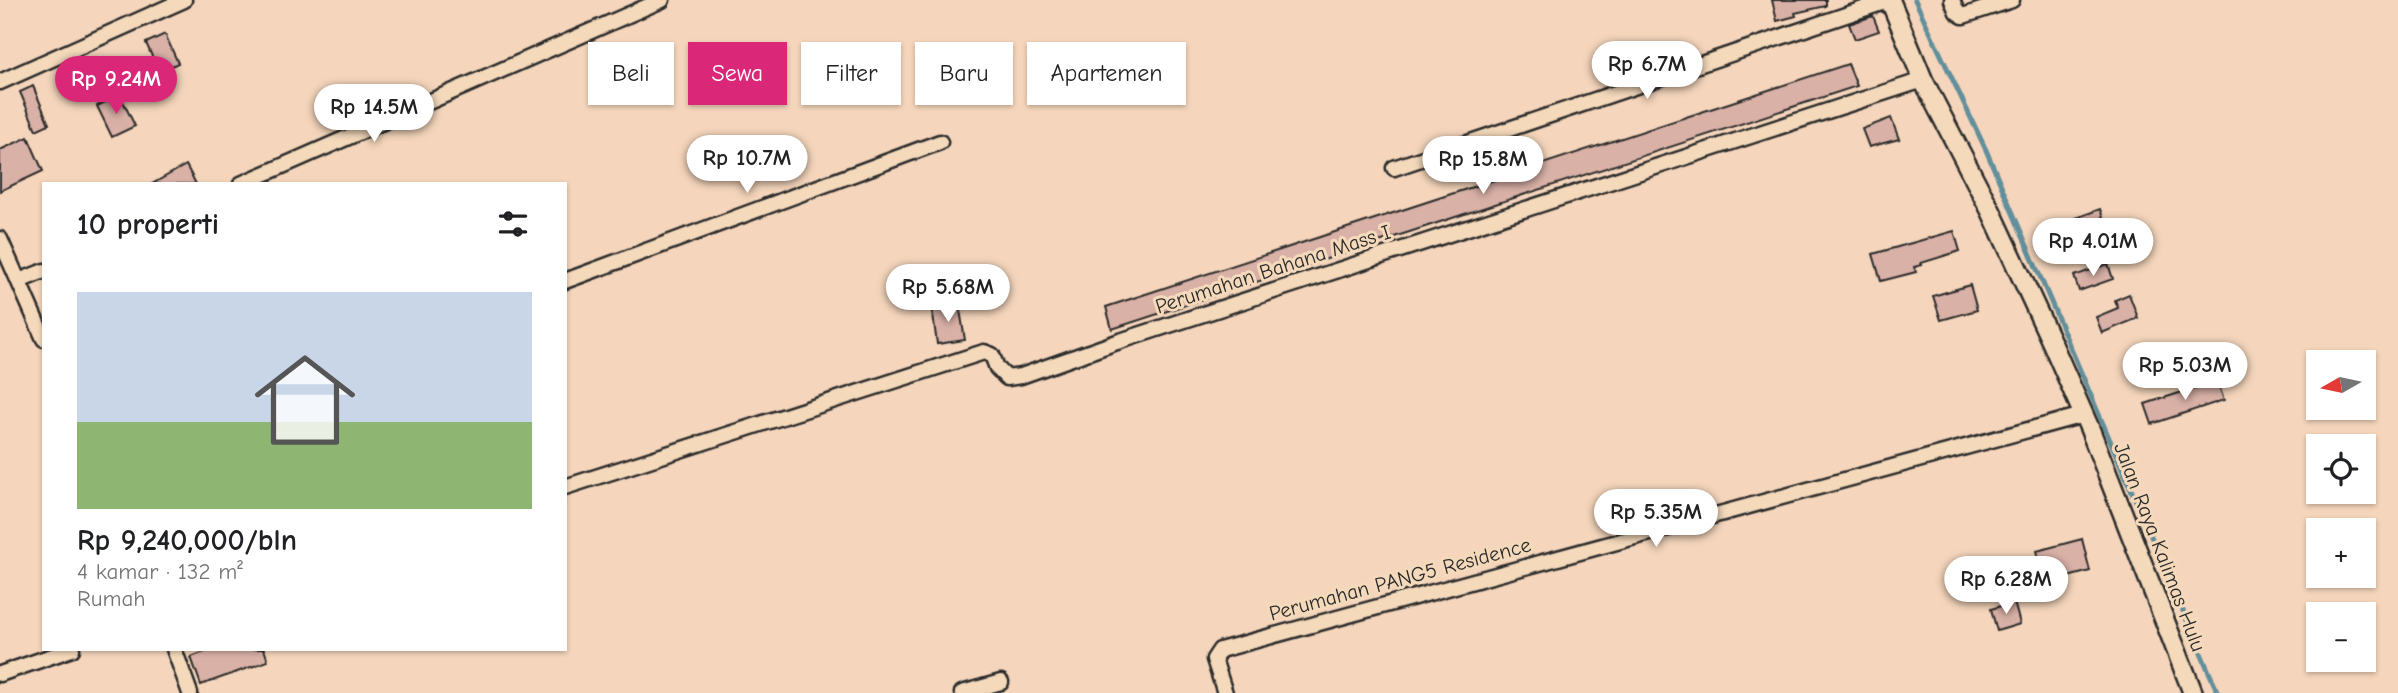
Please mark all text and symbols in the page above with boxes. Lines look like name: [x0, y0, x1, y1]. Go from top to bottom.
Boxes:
chip: Beli: [588, 42, 674, 105]
chip: Sewa: [688, 42, 787, 105]
chip: Filter: [801, 42, 901, 105]
chip: Baru: [915, 42, 1013, 105]
chip: Apartemen: [1027, 42, 1186, 105]
pin: Rp 6.7M: [1582, 42, 1712, 101]
text: Rp 6.7M: [1608, 50, 1686, 77]
pin: Rp 9.24M: [44, 57, 188, 116]
text: Rp 9.24M: [71, 65, 161, 92]
pin: Rp 14.5M: [302, 85, 446, 144]
text: Rp 14.5M: [330, 93, 418, 120]
pin: Rp 10.7M: [675, 136, 819, 195]
pin: Rp 15.8M: [1411, 136, 1555, 196]
text: Rp 10.7M: [703, 144, 791, 171]
text: Rp 15.8M: [1438, 145, 1528, 172]
icon: filters: [494, 205, 532, 243]
text: 10 properti: [77, 207, 219, 242]
pin: Rp 4.01M: [2021, 218, 2165, 278]
street label: Perumahan Bahana Mass I: [1152, 220, 1394, 318]
text: Rp 4.01M: [2048, 227, 2138, 254]
pin: Rp 5.68M: [876, 264, 1020, 324]
text: Rp 5.68M: [902, 273, 994, 300]
icon: home: [242, 337, 368, 463]
pin: Rp 5.03M: [2113, 342, 2257, 402]
north arrow: [2306, 350, 2376, 420]
map controls: [2306, 350, 2376, 672]
text: Rp 5.03M: [2139, 351, 2232, 378]
button: locate: [2306, 434, 2376, 504]
street label: Jalan Raya Kalimas Hulu: [2109, 439, 2211, 655]
pin: Rp 5.35M: [1584, 490, 1728, 549]
text: Rp 5.35M: [1610, 498, 1702, 525]
button: +: [2306, 518, 2376, 588]
text: Rp 9,240,000/bln: [77, 523, 297, 558]
street label: Perumahan PANG5 Residence: [1267, 532, 1533, 626]
pin: Rp 6.28M: [1934, 556, 2078, 616]
text: 4 kamar · 132 m²: [77, 558, 243, 585]
text: Rp 6.28M: [1960, 565, 2052, 592]
text: Rumah: [77, 585, 146, 612]
button: −: [2306, 602, 2376, 672]

